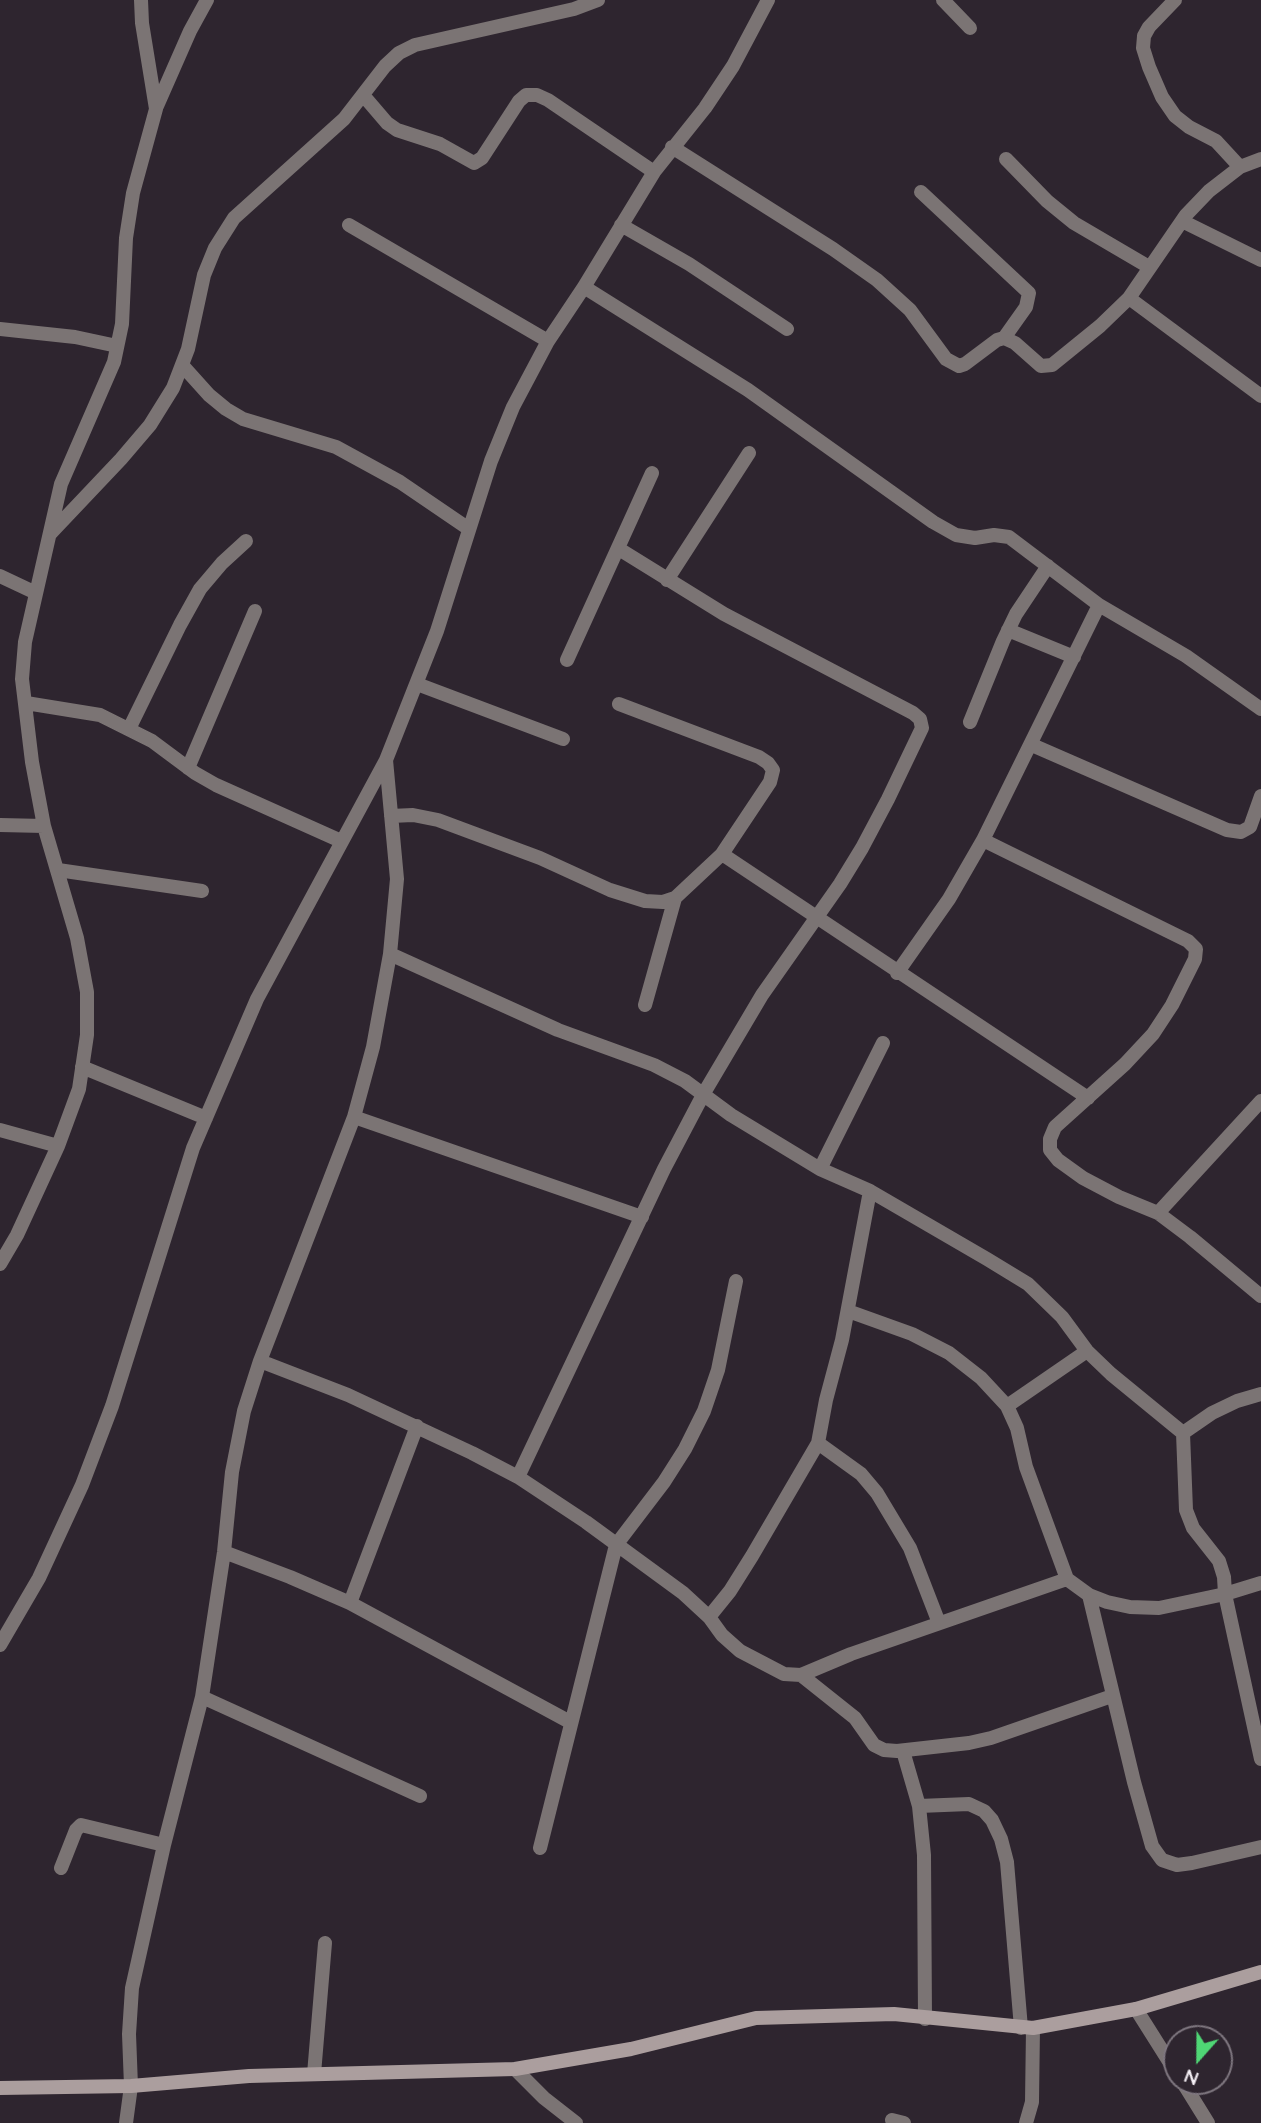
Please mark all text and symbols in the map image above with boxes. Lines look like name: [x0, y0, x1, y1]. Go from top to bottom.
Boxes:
north arrow: [1163, 2025, 1233, 2095]
text: N: [1180, 2064, 1202, 2091]

